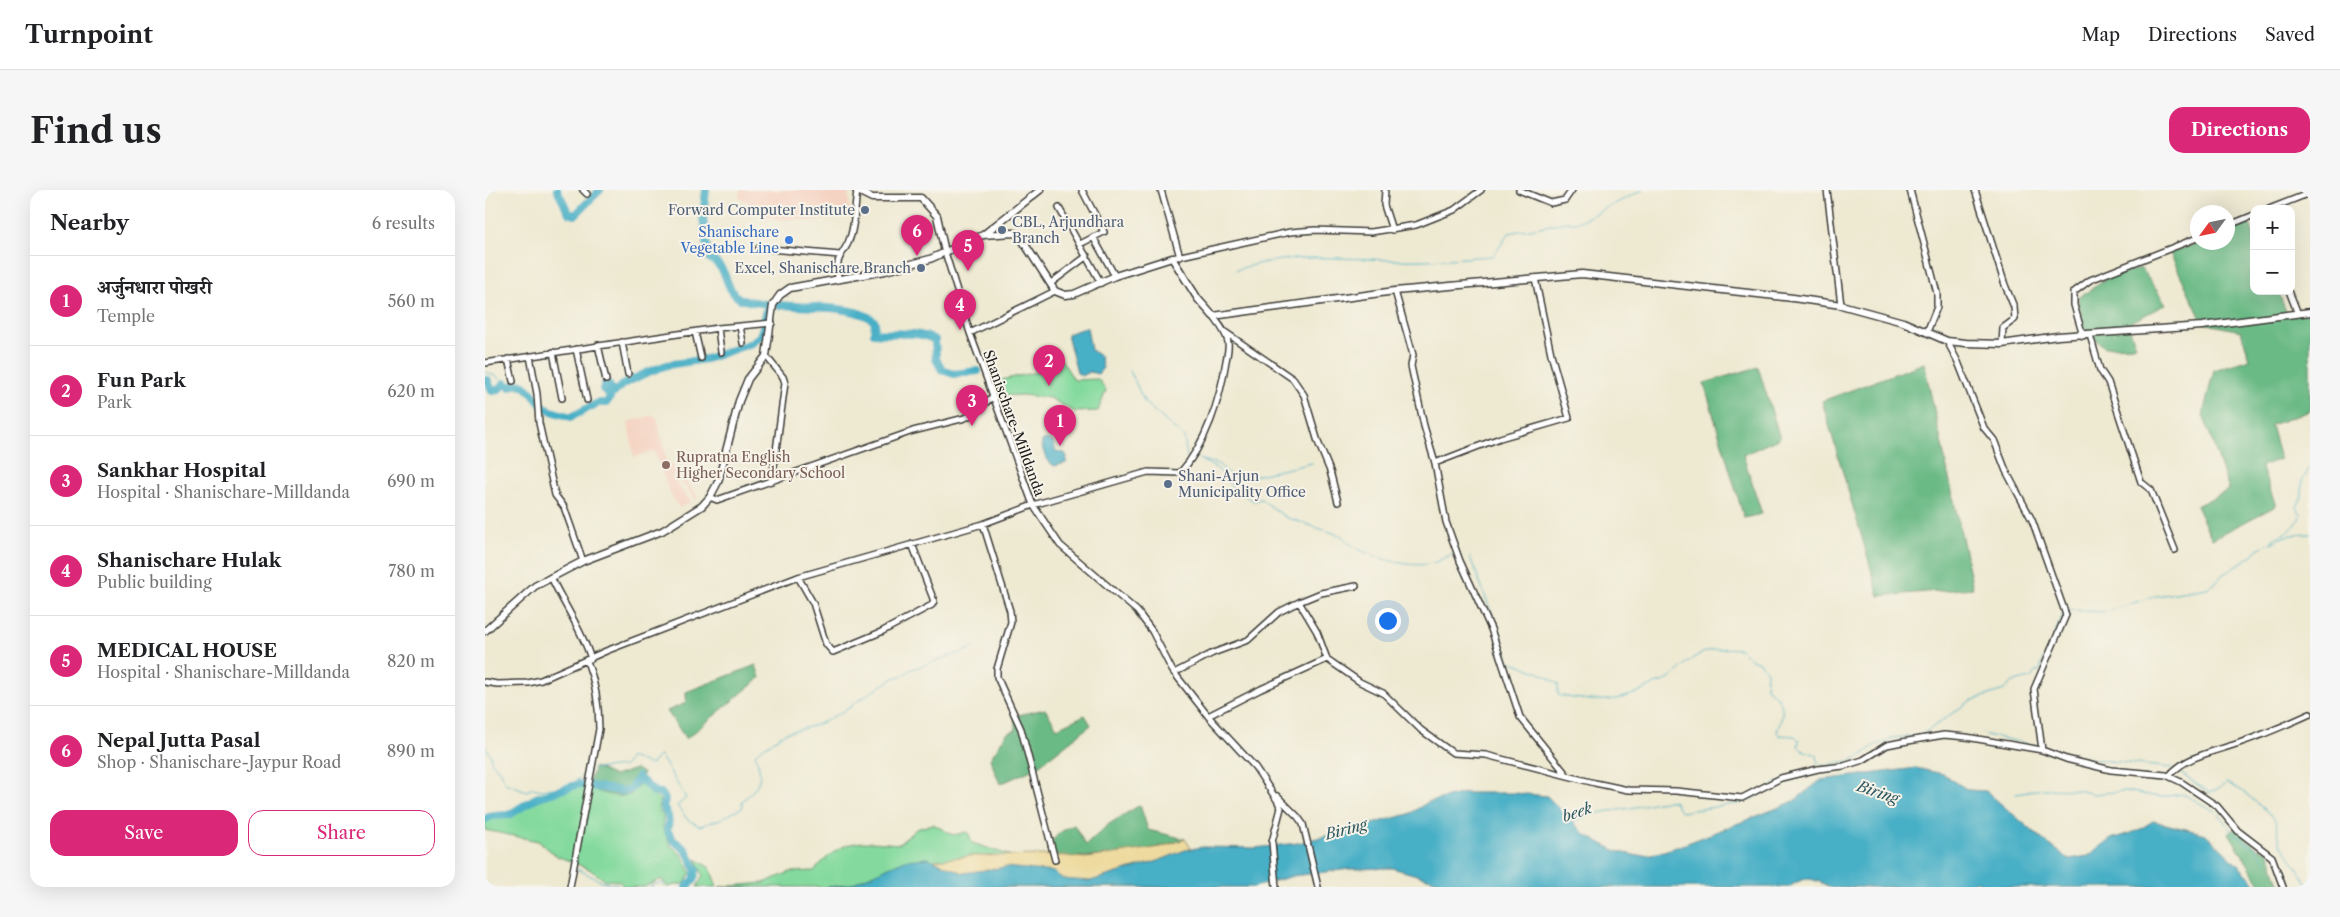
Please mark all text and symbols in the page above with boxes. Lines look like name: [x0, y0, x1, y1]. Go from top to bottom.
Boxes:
text: Turnpoint: [25, 20, 153, 49]
text: Map: [2081, 24, 2120, 46]
text: Directions: [2148, 24, 2237, 46]
text: Saved: [2265, 24, 2315, 46]
button: Directions: [2169, 107, 2310, 153]
text: Find us: [30, 109, 162, 152]
place label: Forward Computer Institute: [668, 201, 855, 219]
marker: Forward Computer Institute: [859, 204, 871, 216]
north arrow: [2190, 205, 2235, 250]
map controls: [2250, 205, 2295, 295]
button: +: [2250, 205, 2295, 250]
text: Nearby: [50, 210, 129, 235]
text: 6 results: [372, 213, 435, 233]
place label: CBL, Arjundhara Branch: [1012, 213, 1125, 247]
pin: 6: [901, 215, 933, 256]
place label: Shanischare Vegetable Line: [680, 223, 779, 257]
marker: CBL, Arjundhara Branch: [996, 224, 1008, 236]
pin: 5: [952, 230, 984, 271]
marker: Shanischare Vegetable Line: [783, 234, 795, 246]
button: −: [2250, 250, 2295, 295]
place label: Excel, Shanischare Branch: [735, 259, 911, 277]
marker: Excel, Shanischare Branch: [915, 262, 927, 274]
text: अर्जुनधारा पोखरी: [97, 276, 212, 299]
pin: 4: [944, 289, 976, 330]
text: 1: [62, 291, 70, 311]
text: 560 m: [388, 291, 435, 311]
text: Temple: [97, 306, 155, 326]
pin: 2: [1033, 345, 1065, 386]
street label: Shanischare-Milldanda: [979, 347, 1049, 499]
text: Fun Park: [97, 369, 186, 392]
text: 2: [61, 381, 71, 401]
text: 620 m: [387, 381, 435, 401]
pin: 3: [956, 385, 988, 426]
text: Park: [97, 392, 132, 412]
pin: 1: [1044, 405, 1076, 446]
place label: Rupratna English Higher Secondary School: [676, 448, 845, 482]
text: Sankhar Hospital: [97, 459, 266, 482]
marker: Rupratna English Higher Secondary School: [660, 459, 672, 471]
place label: Shani-Arjun Municipality Office: [1178, 467, 1306, 501]
text: 3: [61, 471, 71, 491]
text: 690 m: [387, 471, 435, 491]
marker: Shani-Arjun Municipality Office: [1162, 478, 1174, 490]
text: Hospital · Shanischare-Milldanda: [97, 482, 350, 502]
text: Shanischare Hulak: [97, 549, 281, 572]
text: 4: [61, 561, 71, 581]
text: 780 m: [388, 561, 435, 581]
text: Public building: [97, 572, 212, 592]
your location: [1375, 608, 1401, 634]
text: MEDICAL HOUSE: [97, 639, 277, 662]
text: 5: [62, 651, 70, 671]
text: 820 m: [387, 651, 435, 671]
text: Hospital · Shanischare-Milldanda: [97, 662, 350, 682]
text: Nepal Jutta Pasal: [97, 729, 261, 752]
text: 6: [61, 741, 71, 761]
text: 890 m: [387, 741, 435, 761]
text: Shop · Shanischare-Jaypur Road: [97, 752, 341, 772]
water label: Biring: [1854, 776, 1903, 808]
water label: beek: [1560, 798, 1594, 826]
button: Save: [50, 810, 238, 856]
button: Share: [248, 810, 435, 856]
water label: Biring: [1322, 814, 1371, 844]

